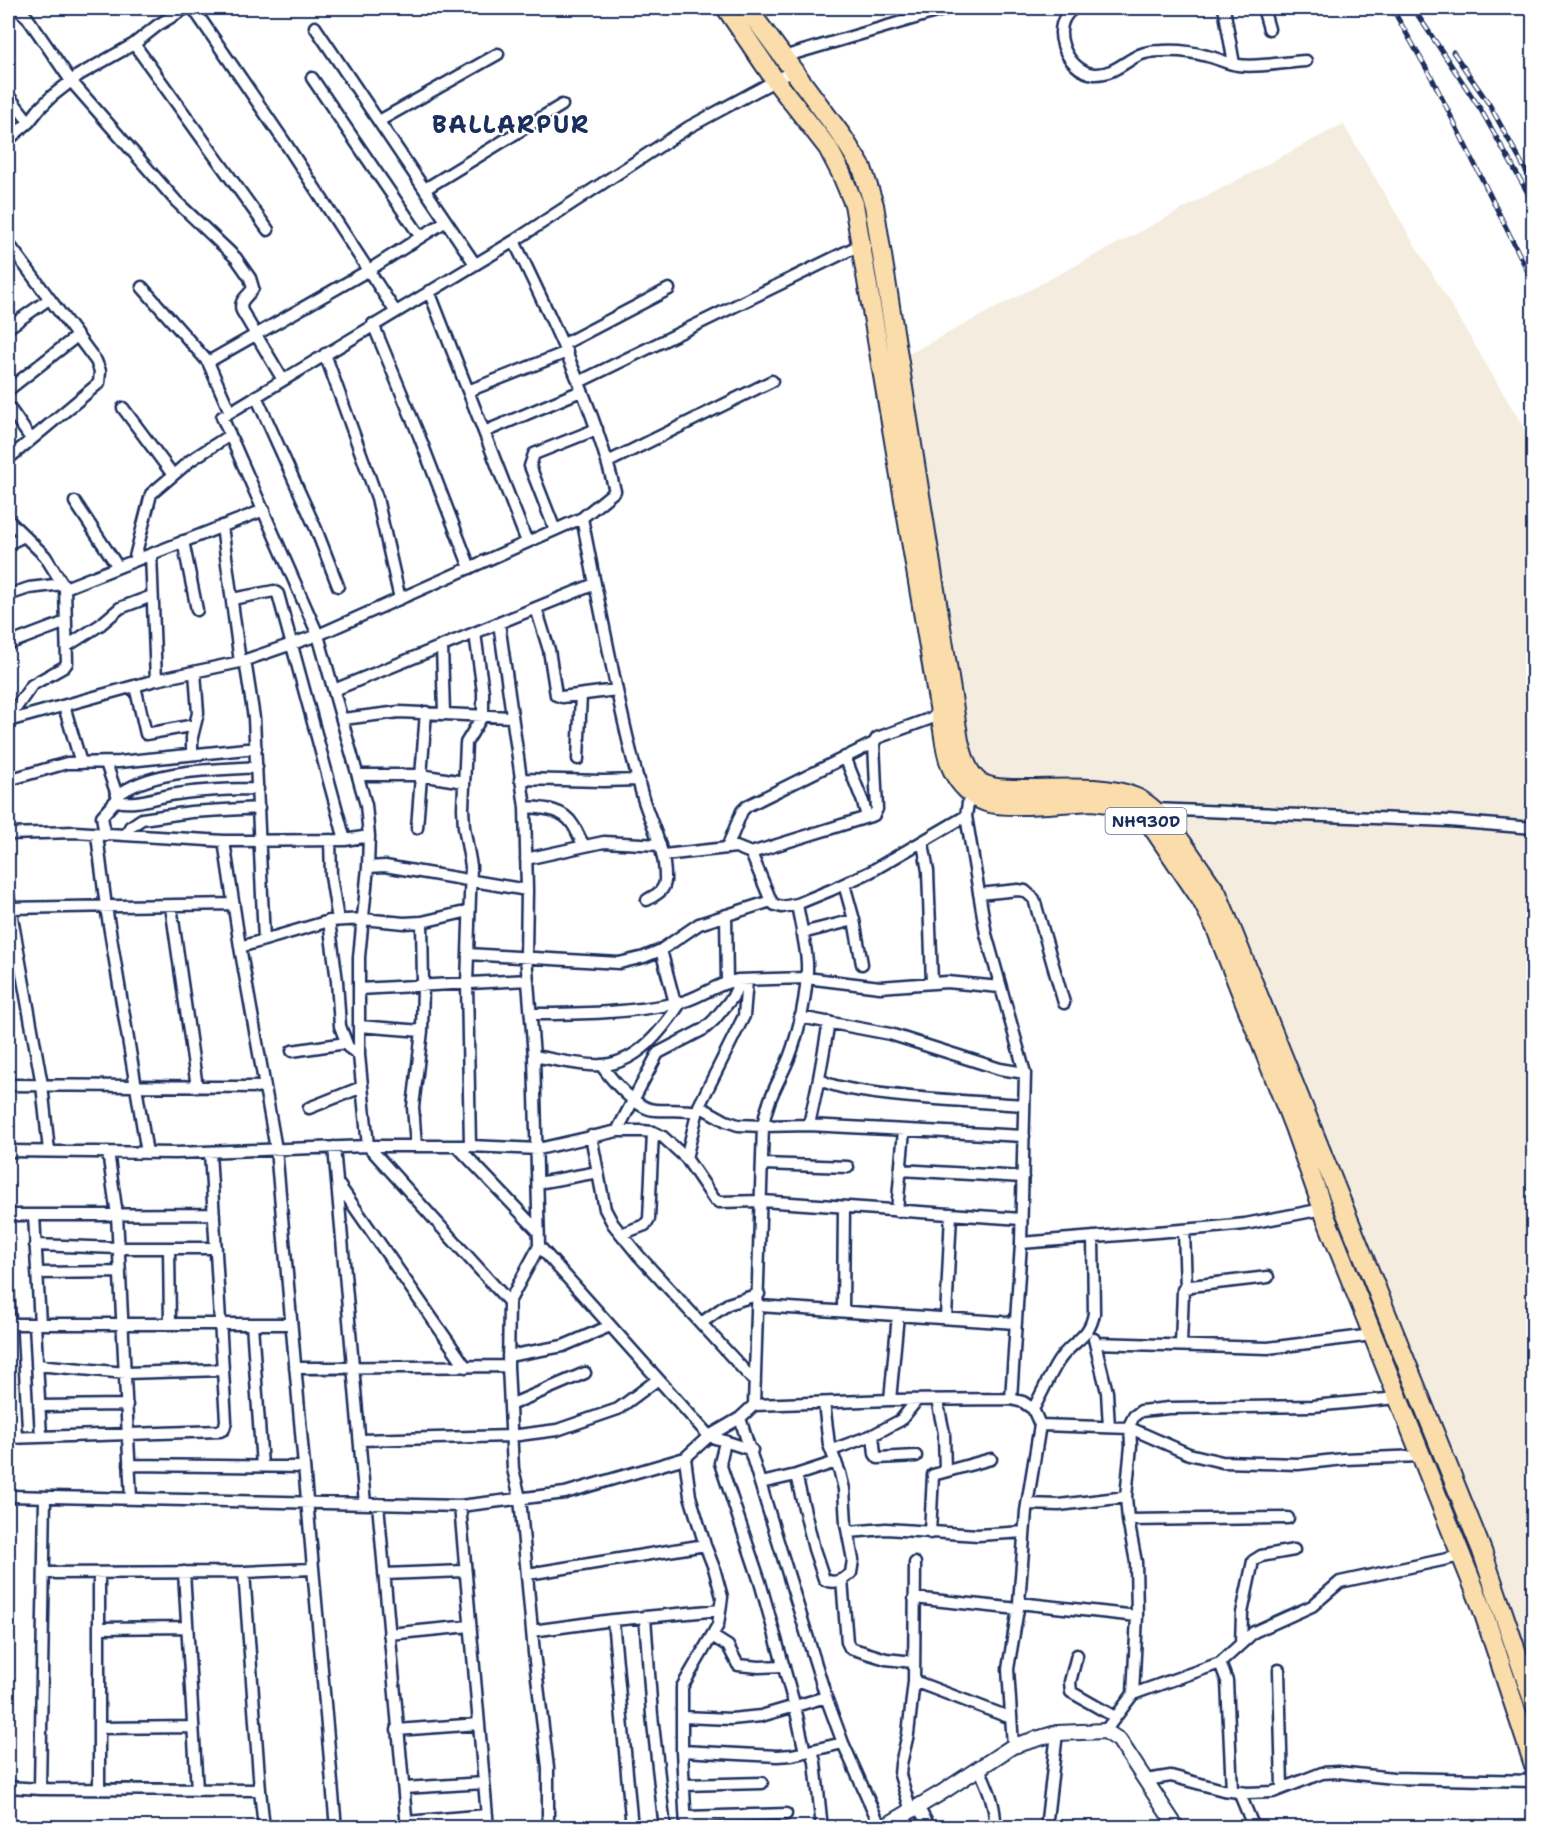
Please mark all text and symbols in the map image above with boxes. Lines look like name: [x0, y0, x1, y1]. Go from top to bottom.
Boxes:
district label: BALLARPUR: [432, 109, 590, 141]
road number: NH930D: [1106, 808, 1186, 834]

